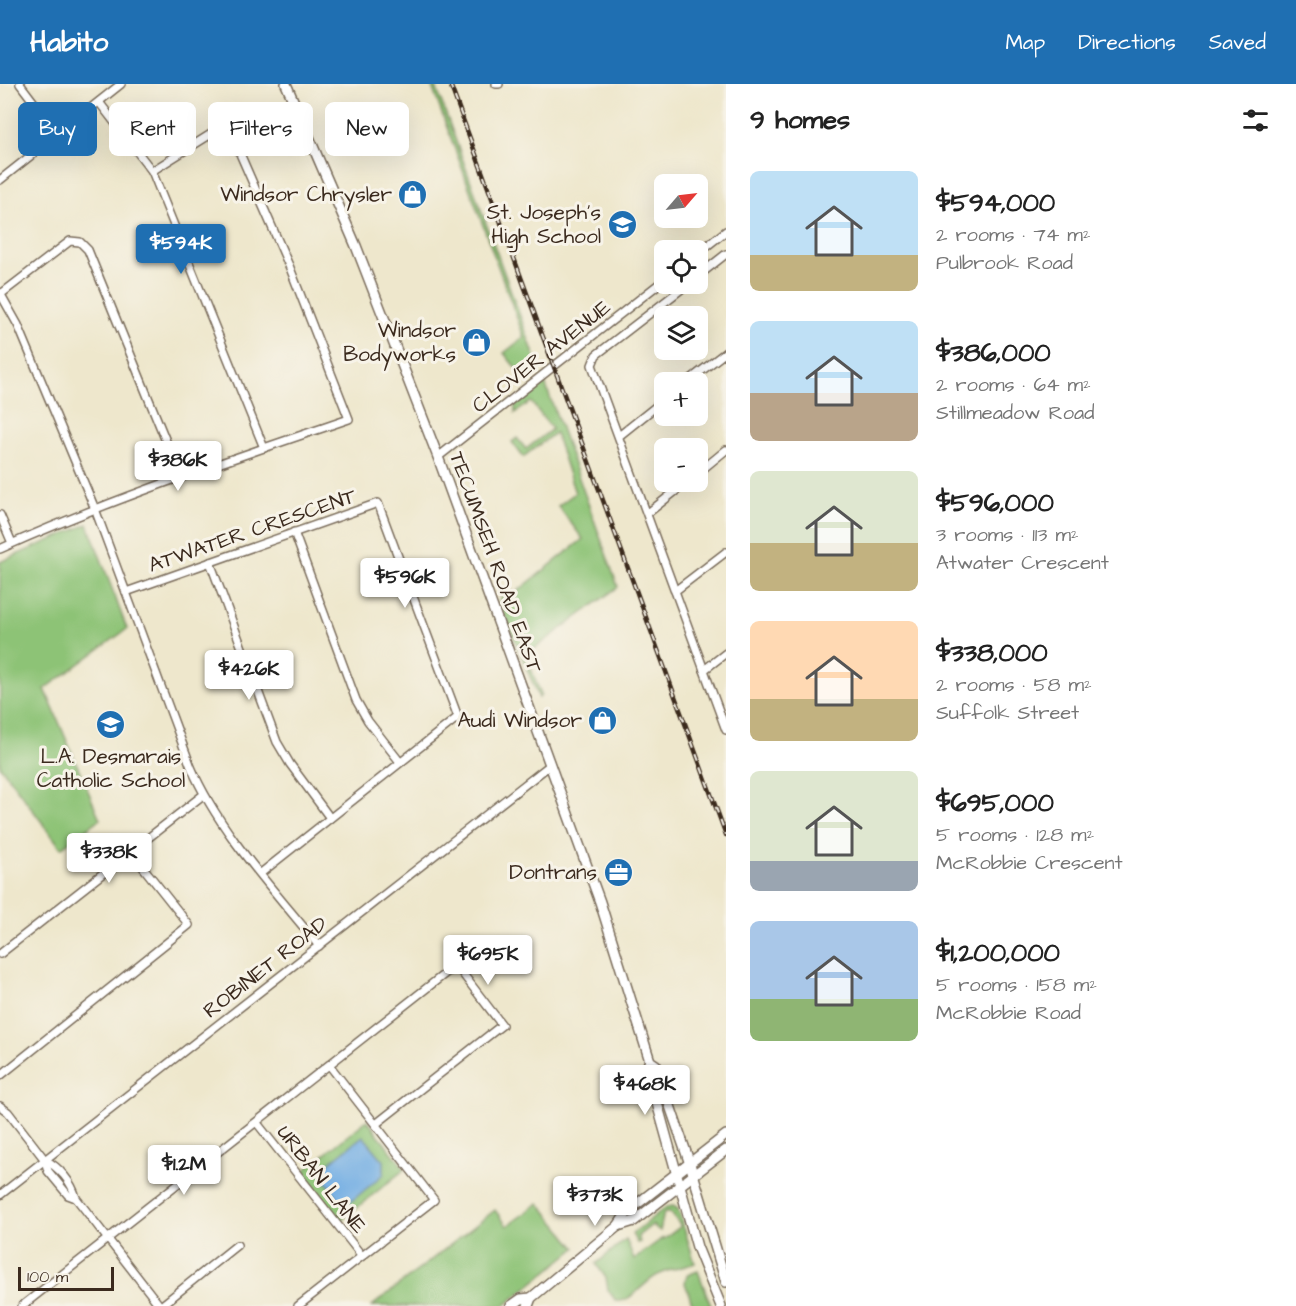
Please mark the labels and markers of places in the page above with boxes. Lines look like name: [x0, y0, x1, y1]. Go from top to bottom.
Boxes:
shop icon: Windsor Chrysler: [397, 178, 429, 210]
place label: Windsor Chrysler: [220, 180, 392, 211]
place label: St. Joseph's High School: [487, 198, 601, 253]
school or university icon: St. Joseph's High School: [606, 208, 638, 240]
pin: $594K: [139, 224, 223, 275]
place label: Windsor Bodyworks: [343, 316, 456, 371]
shop icon: Windsor Bodyworks: [461, 326, 493, 358]
pin: $386K: [136, 441, 220, 492]
pin: $596K: [363, 558, 447, 609]
pin: $426K: [207, 650, 291, 701]
shop icon: Audi Windsor: [587, 704, 619, 736]
place label: Audi Windsor: [457, 706, 582, 735]
school or university icon: L.A. Desmarais Catholic School: [95, 709, 127, 741]
place label: L.A. Desmarais Catholic School: [37, 742, 185, 795]
pin: $338K: [67, 833, 151, 884]
office icon: Dontrans: [602, 856, 634, 888]
place label: Dontrans: [509, 858, 597, 887]
pin: $695K: [446, 935, 530, 986]
pin: $468K: [603, 1065, 687, 1116]
pin: $1.2M: [142, 1145, 226, 1196]
pin: $373K: [553, 1176, 637, 1227]

